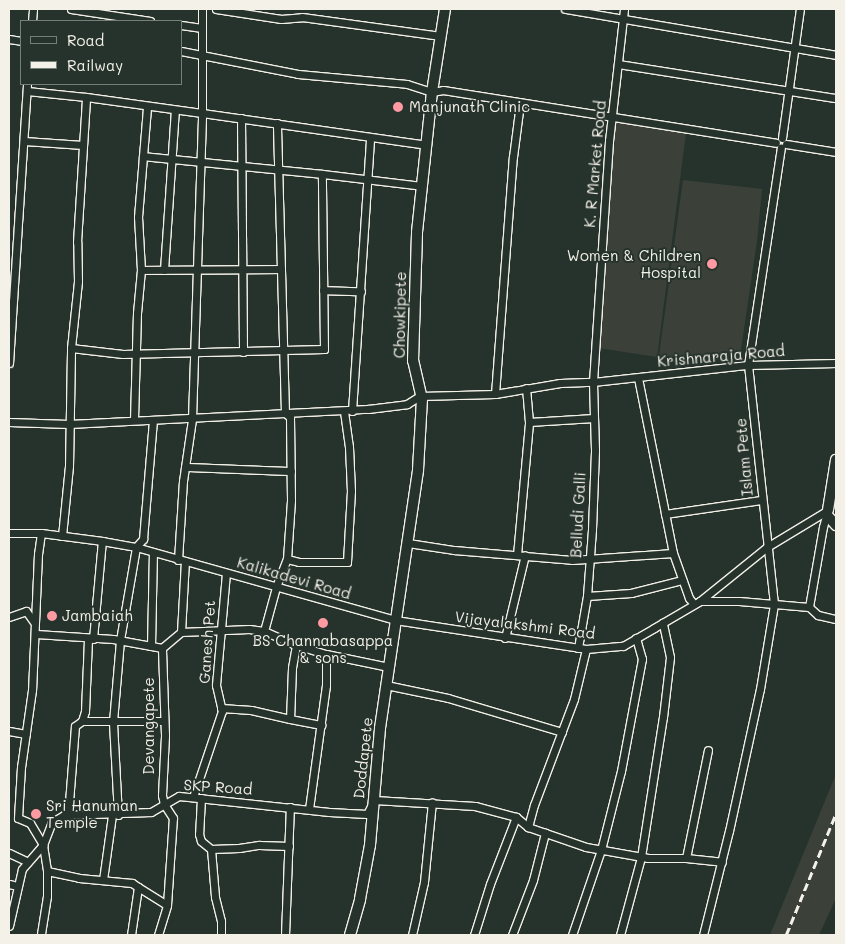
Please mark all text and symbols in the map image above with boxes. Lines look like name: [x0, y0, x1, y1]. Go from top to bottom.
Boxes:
legend: [20, 20, 182, 85]
text: Road: [67, 30, 104, 50]
text: Railway: [67, 55, 123, 75]
place label: Manjunath Clinic: [409, 98, 530, 116]
marker: Manjunath Clinic: [391, 100, 405, 114]
street label: K. R Market Road: [580, 100, 610, 228]
place label: Women & Children Hospital: [567, 246, 701, 281]
marker: Women & Children Hospital: [705, 257, 719, 271]
street label: Chowkipete: [390, 272, 410, 358]
street label: Krishnaraja Road: [656, 341, 786, 371]
street label: Islam Pete: [732, 417, 756, 497]
street label: Belludi Galli: [567, 472, 589, 558]
street label: Kalikadevi Road: [235, 553, 353, 603]
street label: Ganesh Pet: [195, 600, 219, 684]
place label: Jambaiah: [62, 607, 133, 625]
street label: Vijayalakshmi Road: [454, 607, 596, 643]
marker: Jambaiah: [46, 610, 58, 622]
marker: BS Channabasappa & sons: [317, 617, 329, 629]
place label: BS Channabasappa & sons: [253, 631, 393, 666]
street label: Devangapete: [140, 677, 158, 775]
street label: Doddapete: [350, 716, 376, 800]
street label: SKP Road: [183, 776, 253, 798]
place label: Sri Hanuman Temple: [46, 796, 138, 831]
marker: Sri Hanuman Temple: [30, 808, 42, 820]

